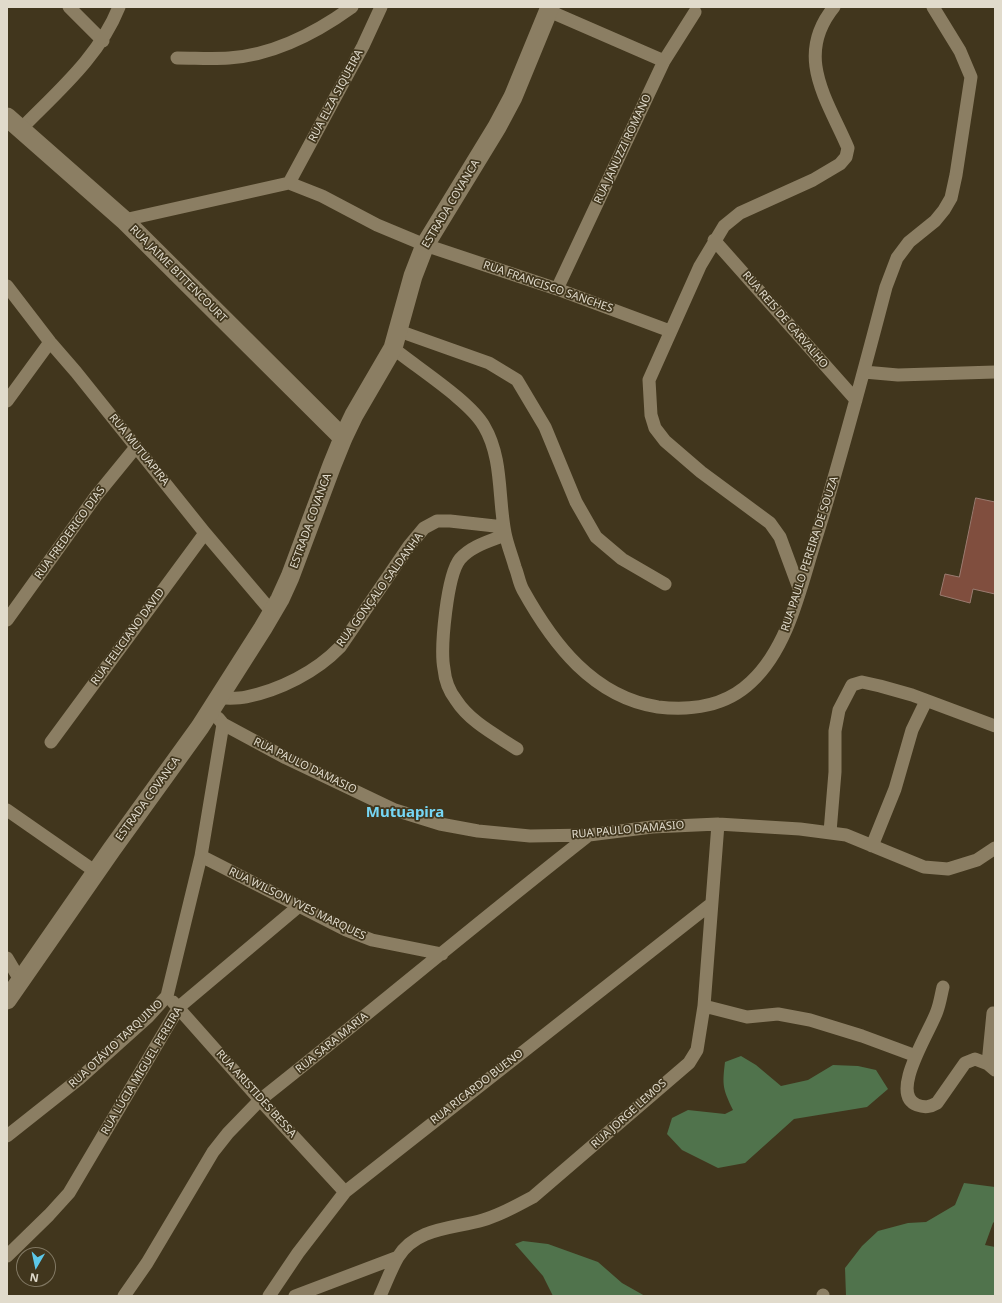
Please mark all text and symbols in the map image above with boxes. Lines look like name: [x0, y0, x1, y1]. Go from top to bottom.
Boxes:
street label: RUA ELZA SIQUEIRA: [306, 48, 366, 144]
street label: RUA JANUZZI ROMANO: [592, 92, 654, 206]
street label: ESTRADA COVANCA: [419, 157, 483, 251]
street label: RUA JAIME BITTENCOURT: [127, 223, 229, 325]
street label: RUA FRANCISCO SANCHES: [481, 259, 615, 315]
street label: RUA REIS DE CARVALHO: [739, 269, 831, 371]
street label: RUA MUTUAPIRA: [106, 412, 172, 488]
street label: ESTRADA COVANCA: [288, 471, 334, 571]
street label: RUA PAULO PEREIRA DE SOUZA: [779, 475, 841, 633]
street label: RUA FREDERICO DIAS: [32, 484, 108, 582]
street label: RUA GONÇALO SALDANHA: [334, 530, 426, 650]
street label: RUA FELICIANO DAVID: [88, 586, 168, 688]
street label: RUA PAULO DAMASIO: [251, 735, 359, 797]
street label: ESTRADA COVANCA: [113, 754, 183, 844]
district label: Mutuapira: [366, 804, 444, 822]
street label: RUA PAULO DAMASIO: [571, 818, 685, 842]
street label: RUA WILSON YVES MARQUES: [226, 865, 368, 943]
street label: RUA OTÁVIO TARQUINO: [66, 997, 166, 1091]
street label: RUA LÚCIA MIGUEL PEREIRA: [99, 1005, 185, 1137]
street label: RUA SARA MARIA: [293, 1010, 371, 1076]
street label: RUA ARISTIDES BESSA: [213, 1047, 299, 1141]
street label: RUA RICARDO BUENO: [428, 1047, 526, 1127]
street label: RUA JORGE LEMOS: [589, 1077, 669, 1151]
north arrow: [16, 1247, 56, 1287]
text: N: [29, 1270, 40, 1286]

